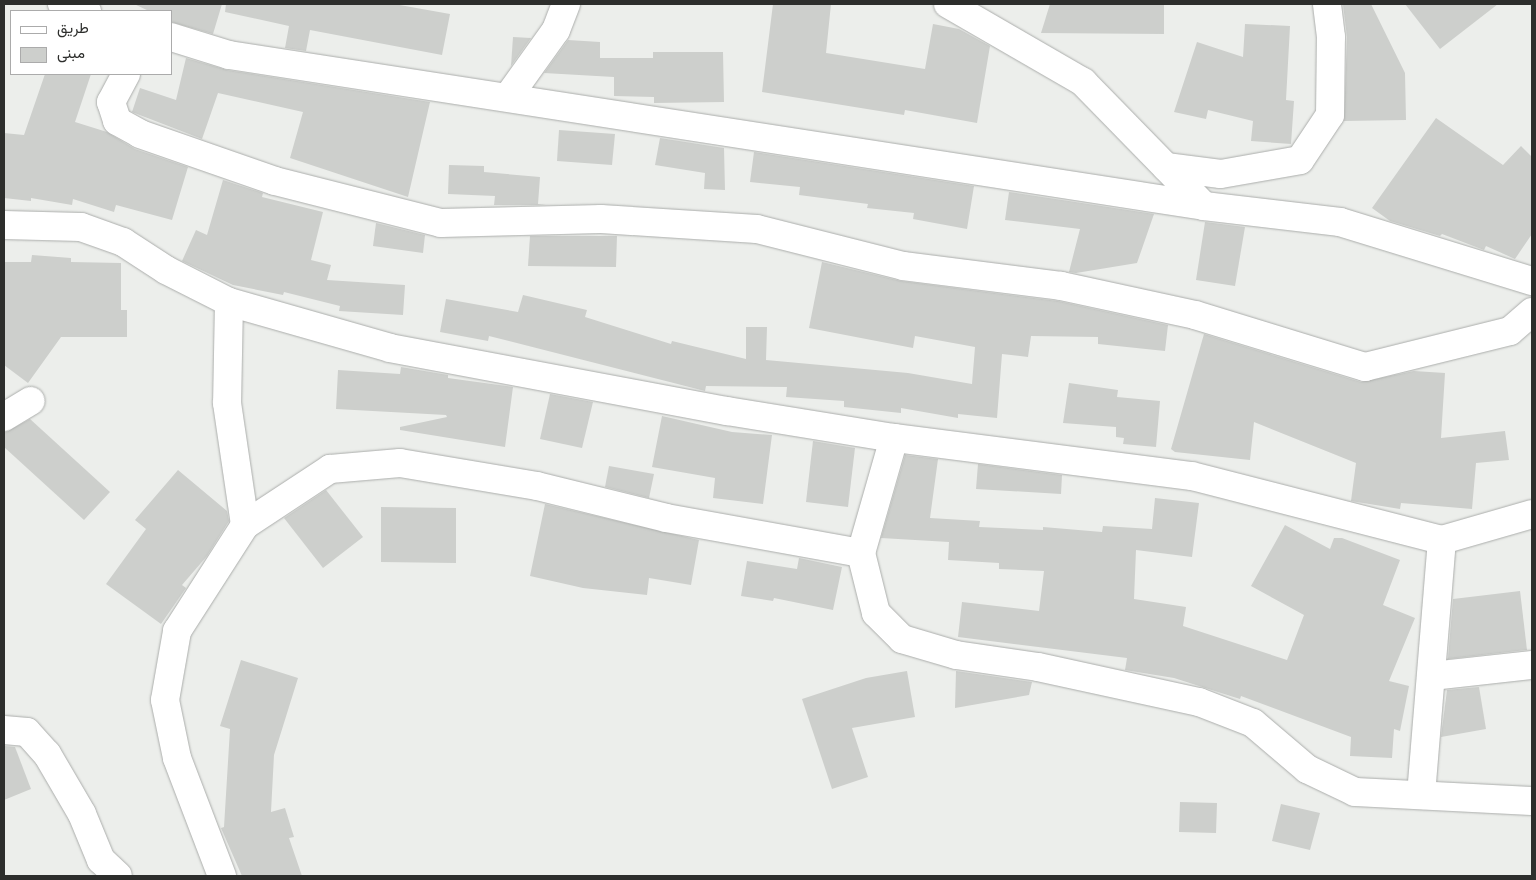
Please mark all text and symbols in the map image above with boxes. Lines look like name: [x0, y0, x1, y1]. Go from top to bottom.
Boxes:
legend: [10, 10, 172, 75]
text: طريق: [57, 19, 89, 37]
text: مبنى: [57, 44, 85, 62]

